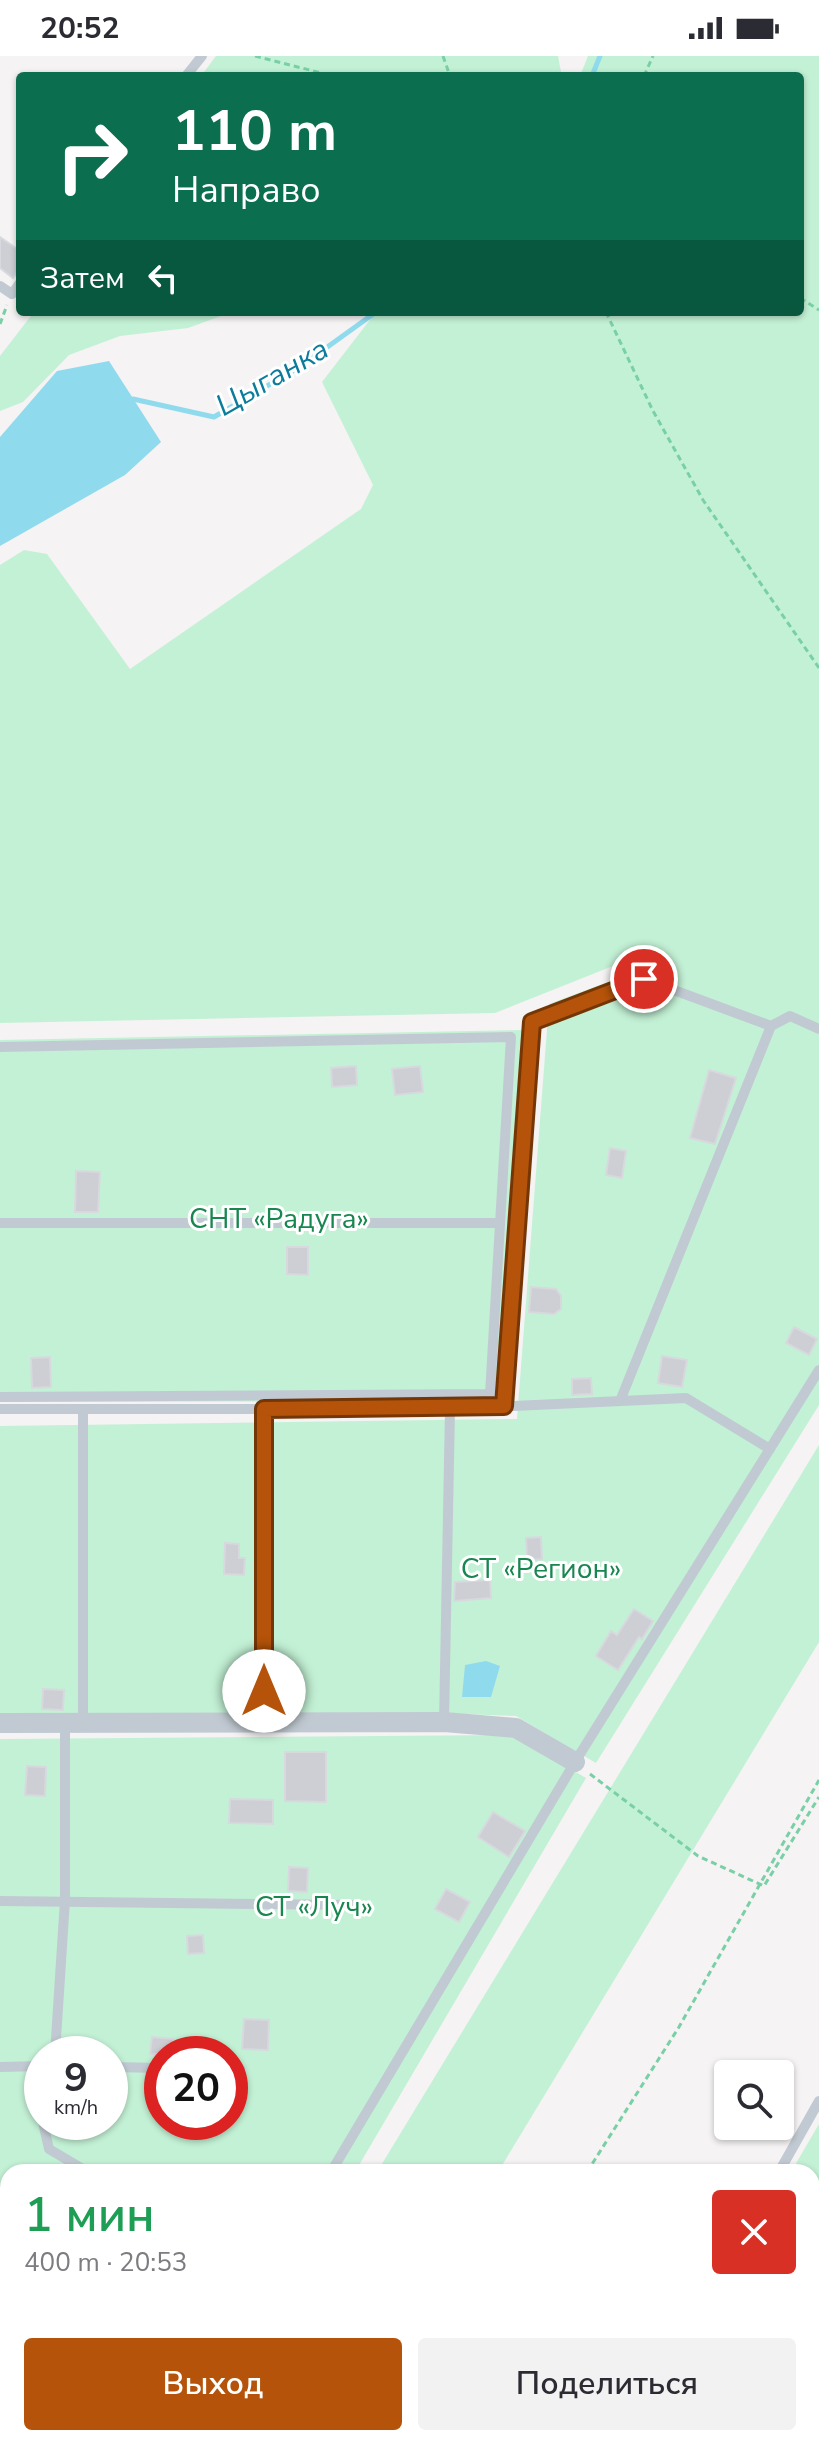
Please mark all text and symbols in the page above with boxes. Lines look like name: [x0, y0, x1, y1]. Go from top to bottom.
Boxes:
text: 20:52: [40, 8, 119, 49]
text: 110 m: [172, 93, 337, 170]
icon: right: [40, 104, 144, 208]
text: Направо: [172, 166, 321, 215]
icon: left: [141, 256, 185, 300]
text: Затем: [40, 258, 125, 299]
water label: Цыганка: [208, 329, 336, 426]
pin: [610, 945, 678, 1013]
icon: arrive: [622, 957, 666, 1001]
park label: СНТ «Радуга»: [189, 1200, 369, 1238]
park label: СТ «Регион»: [461, 1550, 621, 1588]
position arrow: [222, 1649, 306, 1733]
park label: СТ «Луч»: [255, 1888, 373, 1926]
speed limit sign: 20: [144, 2036, 248, 2140]
text: 9: [64, 2051, 88, 2105]
map controls: [714, 2060, 794, 2140]
button: search: [714, 2060, 794, 2140]
text: km/h: [54, 2094, 98, 2121]
text: 1 мин: [24, 2182, 155, 2248]
button: close: [712, 2190, 796, 2274]
text: 400 m · 20:53: [24, 2245, 187, 2280]
button: Выход: [24, 2338, 402, 2430]
button: Поделиться: [418, 2338, 796, 2430]

